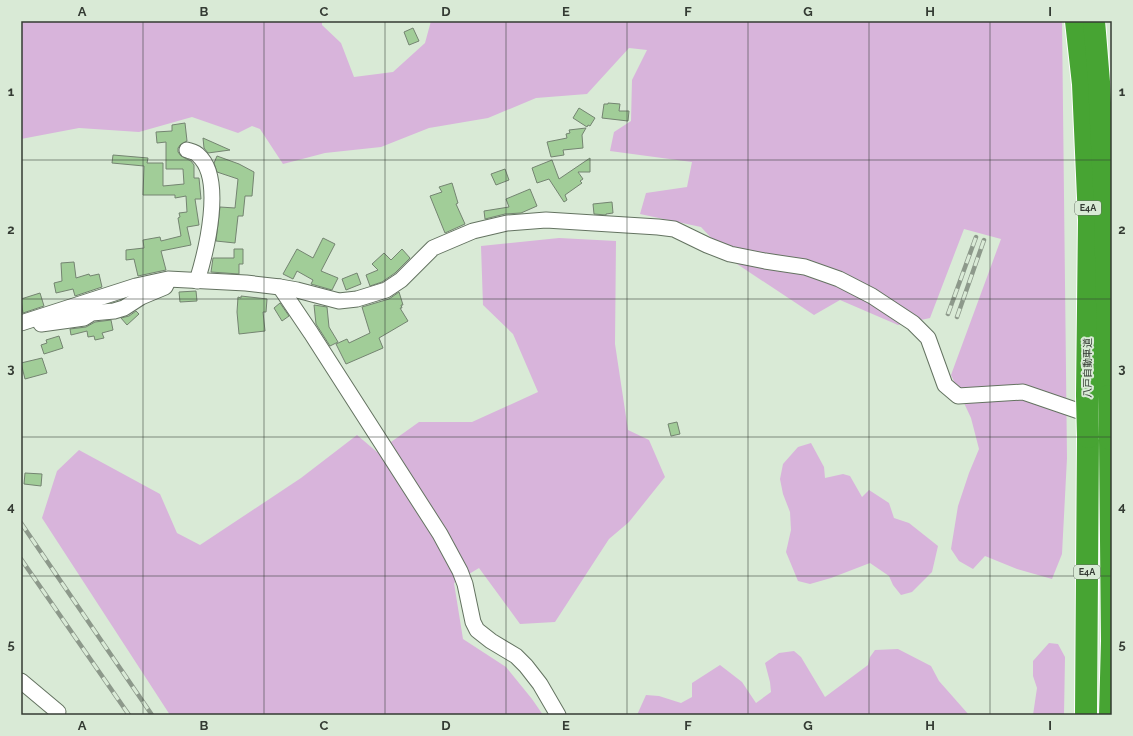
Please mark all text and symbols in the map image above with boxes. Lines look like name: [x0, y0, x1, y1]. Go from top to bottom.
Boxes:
text: A: [78, 4, 87, 19]
text: B: [200, 4, 209, 19]
text: C: [320, 4, 329, 19]
text: D: [441, 4, 451, 19]
text: E: [562, 4, 570, 19]
text: F: [684, 4, 692, 19]
text: G: [803, 4, 813, 19]
text: H: [925, 4, 935, 19]
text: I: [1048, 4, 1052, 19]
text: 1: [8, 84, 15, 99]
text: 1: [1119, 84, 1126, 99]
road number: E4A: [1075, 201, 1101, 215]
text: 2: [7, 222, 15, 237]
text: 2: [1118, 222, 1126, 237]
street label: 八戸自動車道: [1082, 338, 1093, 398]
text: 3: [7, 361, 15, 376]
text: 3: [1118, 361, 1126, 376]
text: 4: [7, 499, 15, 514]
text: 4: [1118, 499, 1126, 514]
road number: E4A: [1074, 565, 1100, 579]
text: 5: [7, 637, 15, 652]
text: 5: [1118, 637, 1126, 652]
text: A: [78, 718, 87, 733]
text: B: [200, 718, 209, 733]
text: C: [320, 718, 329, 733]
text: D: [441, 718, 451, 733]
text: E: [562, 718, 570, 733]
text: F: [684, 718, 692, 733]
text: G: [803, 718, 813, 733]
text: H: [925, 718, 935, 733]
text: I: [1048, 718, 1052, 733]

